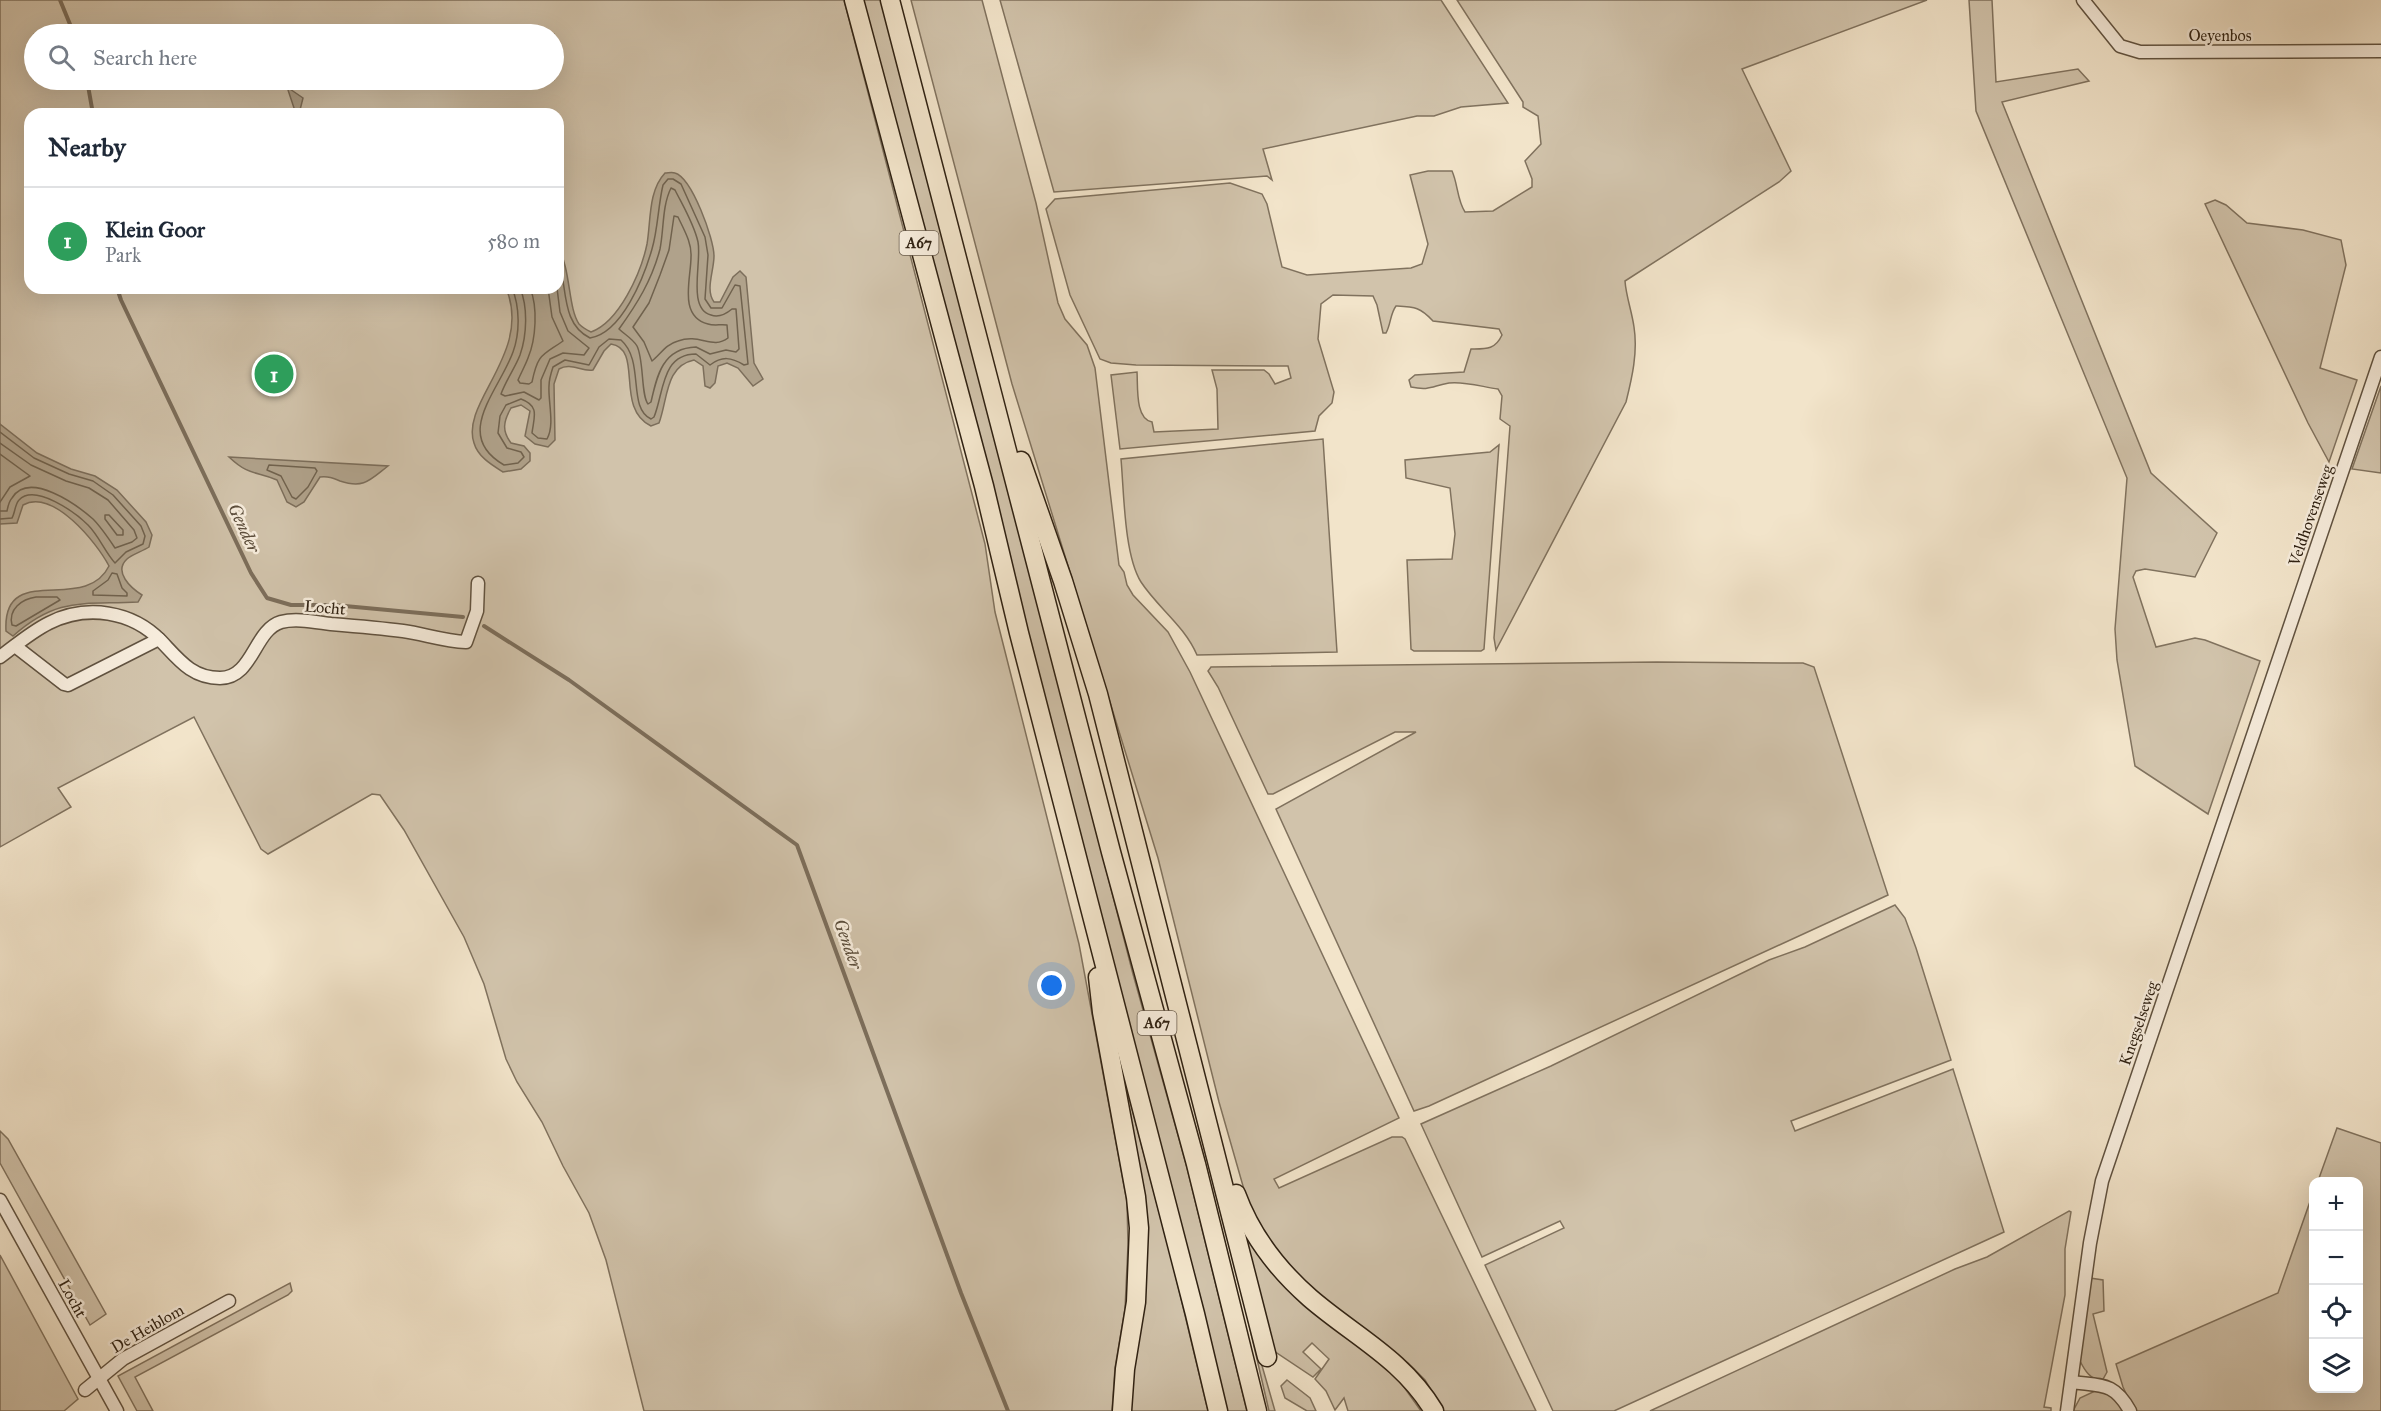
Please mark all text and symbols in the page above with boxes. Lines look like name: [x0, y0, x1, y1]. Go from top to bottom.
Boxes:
search box: [24, 24, 564, 90]
street label: Oeyenbos: [2188, 26, 2252, 45]
icon: search: [45, 41, 78, 74]
text: Search here: [93, 44, 197, 71]
text: Nearby: [48, 131, 126, 163]
text: Klein Goor: [105, 216, 205, 243]
text: 1: [64, 229, 71, 253]
text: 580 m: [487, 229, 540, 253]
road number: A67: [900, 231, 938, 255]
text: Park: [105, 243, 141, 267]
pin: 1: [254, 352, 294, 397]
street label: Veldhovenseweg: [2284, 462, 2338, 569]
water label: Gender: [223, 500, 266, 558]
street label: Locht: [304, 596, 347, 619]
water label: Gender: [829, 916, 868, 974]
your location: [1037, 971, 1066, 1000]
street label: Knegselseweg: [2115, 978, 2163, 1068]
road number: A67: [1138, 1011, 1176, 1035]
map controls: [2309, 1177, 2363, 1393]
button: +: [2309, 1177, 2363, 1231]
button: −: [2309, 1231, 2363, 1285]
street label: Locht: [54, 1276, 91, 1321]
button: locate: [2309, 1285, 2363, 1339]
street label: De Heiblom: [107, 1300, 188, 1357]
button: layers: [2309, 1339, 2363, 1393]

